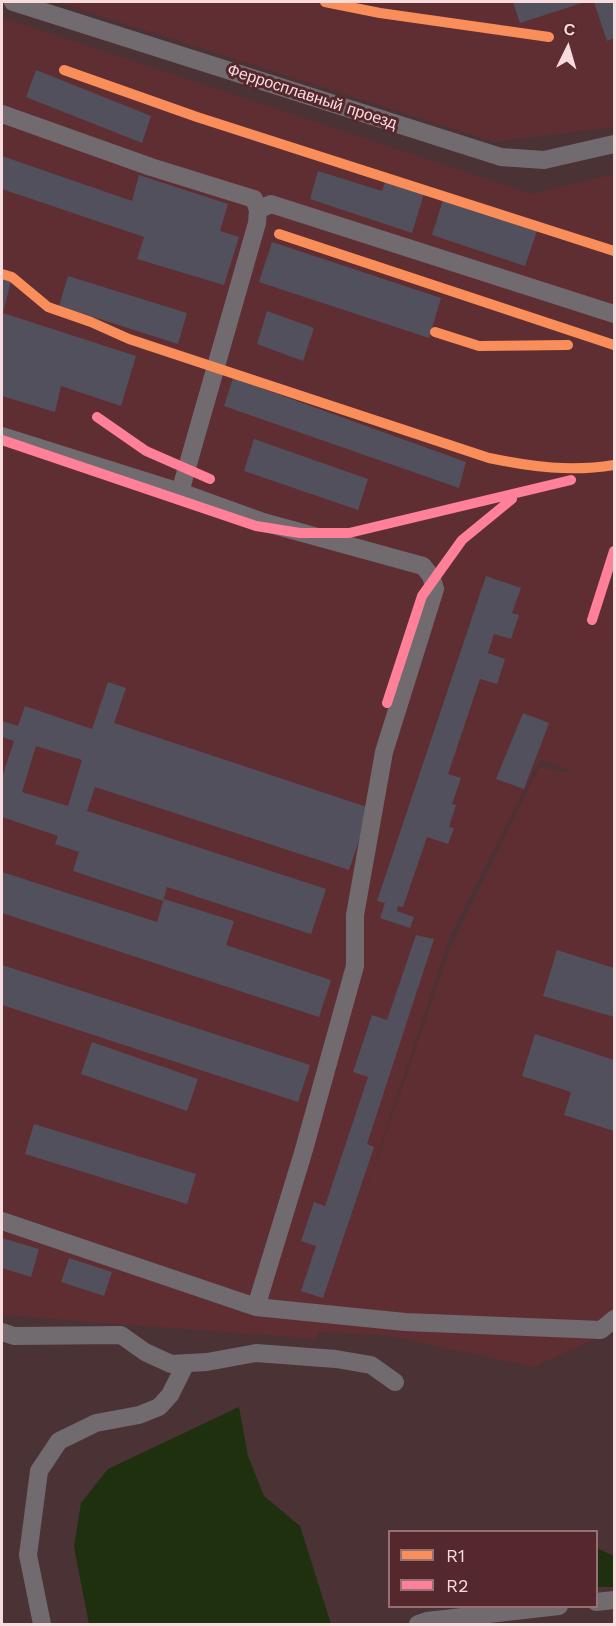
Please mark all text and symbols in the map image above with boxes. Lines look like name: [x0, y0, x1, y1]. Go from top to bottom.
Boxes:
north arrow: [538, 18, 598, 78]
text: С: [563, 20, 576, 40]
street label: Ферросплавный проезд: [225, 60, 399, 134]
legend: [388, 1530, 598, 1608]
text: R1: [446, 1545, 465, 1566]
text: R2: [446, 1575, 468, 1596]

